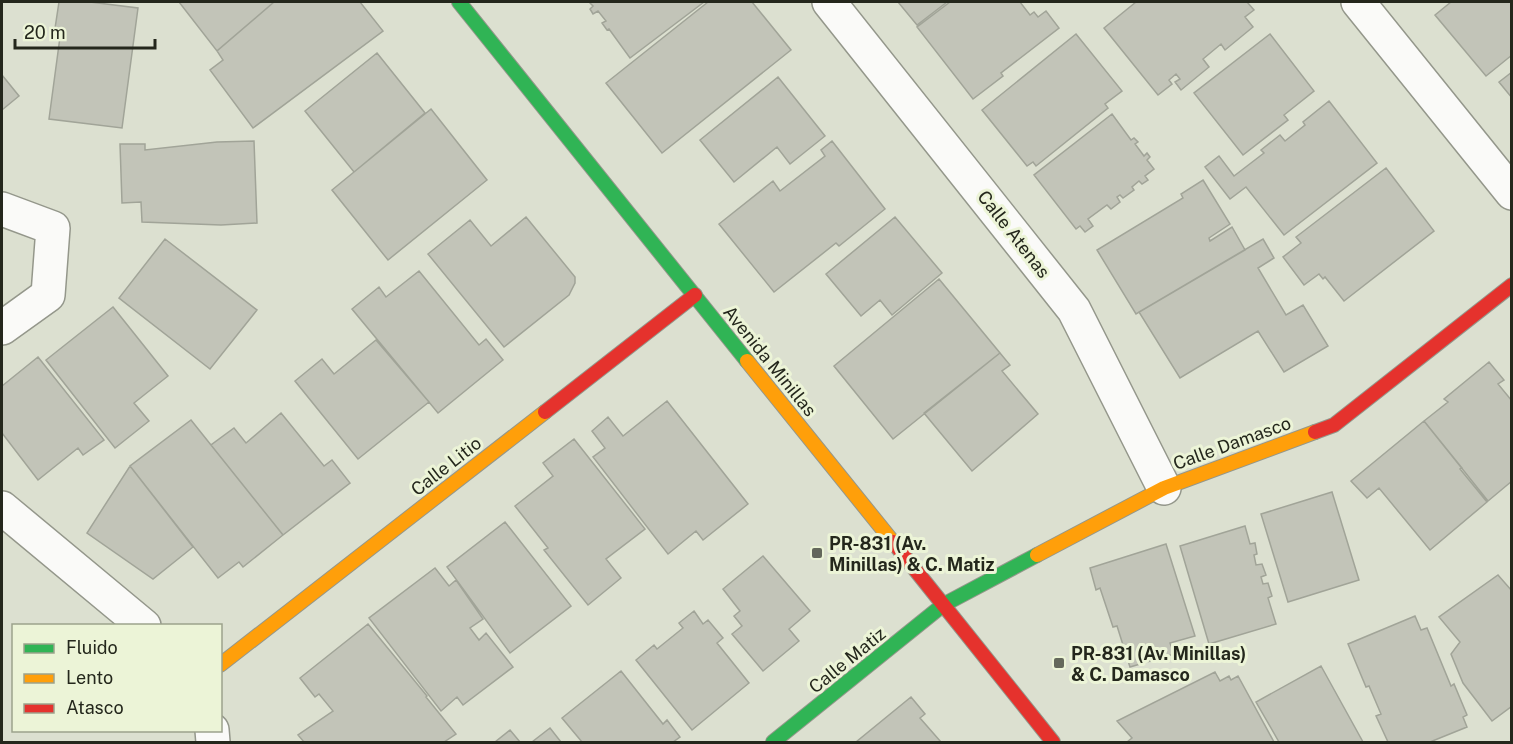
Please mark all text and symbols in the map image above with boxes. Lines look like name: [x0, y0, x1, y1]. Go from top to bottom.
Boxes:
scale bar: [15, 12, 154, 50]
text: 20 m: [24, 22, 66, 43]
street label: Calle Atenas: [973, 186, 1055, 282]
street label: Avenida Minillas: [719, 302, 821, 420]
street label: Calle Damasco: [1170, 412, 1294, 474]
street label: Calle Litio: [407, 432, 485, 500]
place label: PR-831 (Av. Minillas) & C. Matiz: [829, 533, 994, 575]
marker: PR-831 (Av. Minillas) & C. Matiz: [810, 546, 824, 560]
street label: Calle Matiz: [804, 623, 890, 697]
legend: [12, 624, 222, 732]
text: Fluido: [66, 637, 118, 658]
place label: PR-831 (Av. Minillas) & C. Damasco: [1071, 643, 1246, 685]
marker: PR-831 (Av. Minillas) & C. Damasco: [1052, 656, 1066, 670]
text: Lento: [66, 667, 113, 688]
text: Atasco: [66, 697, 124, 718]

